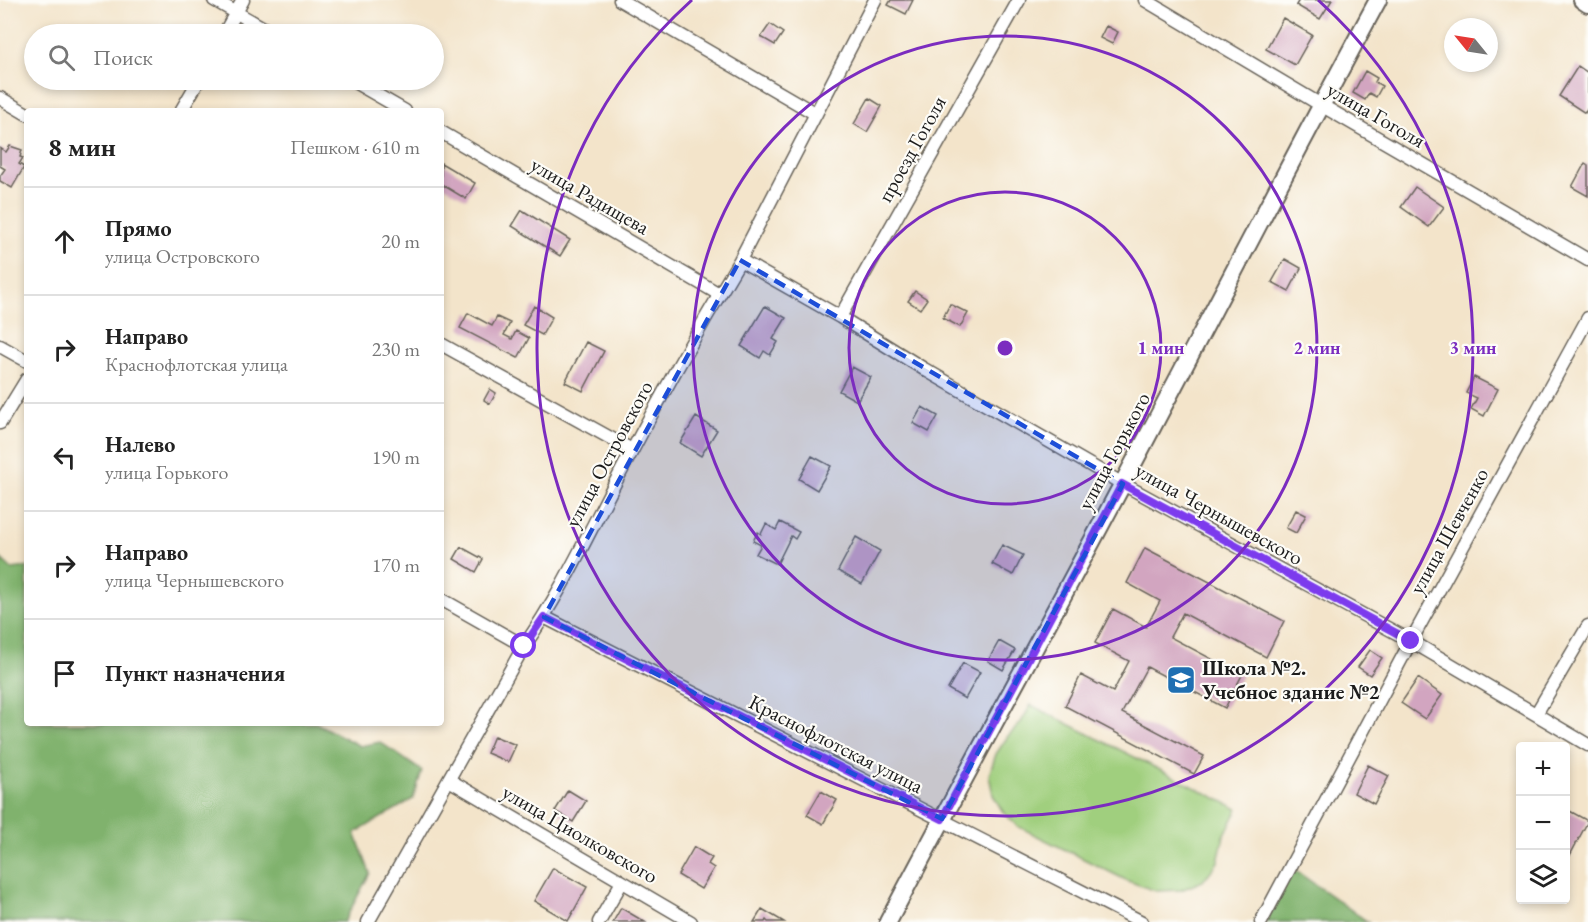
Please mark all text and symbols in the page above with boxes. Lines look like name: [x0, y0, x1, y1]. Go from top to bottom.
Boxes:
north arrow: [1444, 18, 1498, 72]
search box: [24, 24, 444, 90]
icon: search: [45, 41, 78, 74]
text: Поиск: [93, 43, 153, 72]
street label: улица Гоголя: [1322, 76, 1430, 154]
street label: проезд Гоголя: [871, 91, 952, 207]
text: 8 мин: [48, 130, 116, 164]
text: Пешком · 610 m: [290, 134, 420, 160]
street label: улица Радищева: [526, 151, 655, 241]
text: Прямо: [105, 214, 172, 243]
icon: ahead: [48, 225, 81, 258]
text: 20 m: [381, 228, 420, 254]
text: улица Островского: [105, 243, 260, 269]
text: Направо: [105, 322, 188, 351]
icon: right: [48, 333, 81, 366]
text: 230 m: [372, 336, 420, 362]
text: 1 мин: [1138, 336, 1185, 359]
text: 2 мин: [1294, 336, 1341, 359]
text: 3 мин: [1450, 336, 1497, 359]
centre of rings: [995, 338, 1015, 358]
text: Краснофлотская улица: [105, 351, 288, 377]
street label: улица Островского: [558, 376, 659, 532]
street label: улица Горького: [1071, 387, 1156, 514]
text: Налево: [105, 430, 175, 459]
icon: left: [48, 441, 81, 474]
text: 190 m: [372, 444, 420, 470]
street label: улица Чернышевского: [1130, 456, 1308, 571]
text: улица Горького: [105, 459, 228, 485]
street label: улица Шевченко: [1403, 463, 1494, 599]
text: Направо: [105, 538, 188, 567]
icon: right: [48, 549, 81, 582]
text: 170 m: [372, 552, 420, 578]
text: улица Чернышевского: [105, 567, 284, 593]
route end: [1397, 627, 1423, 653]
route start: [510, 632, 536, 658]
place label: Школа №2. Учебное здание №2: [1201, 654, 1380, 705]
icon: arrive: [48, 657, 81, 690]
text: Пункт назначения: [105, 659, 285, 688]
school or university icon: Школа №2. Учебное здание №2: [1165, 664, 1197, 696]
street label: Краснофлотская улица: [744, 688, 928, 799]
map controls: [1516, 742, 1570, 904]
button: +: [1516, 742, 1570, 796]
street label: улица Циолковского: [497, 778, 663, 889]
button: −: [1516, 796, 1570, 850]
button: layers: [1516, 850, 1570, 904]

